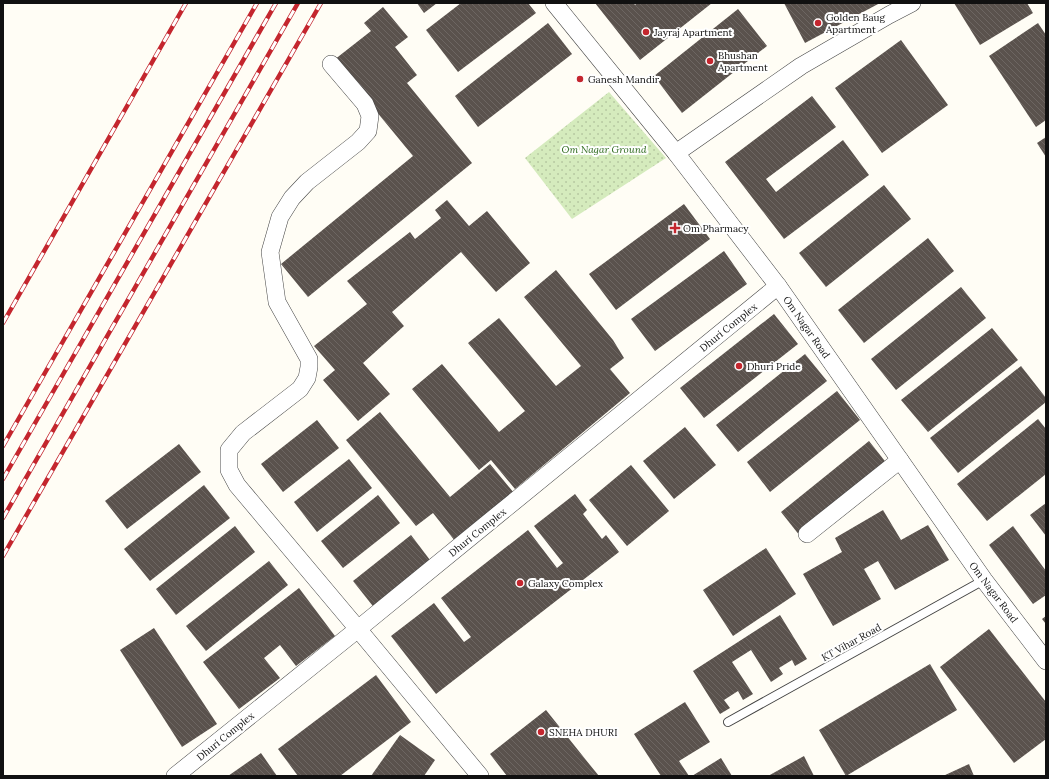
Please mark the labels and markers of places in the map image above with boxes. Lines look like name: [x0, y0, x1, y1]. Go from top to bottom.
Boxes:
place label: Golden Baug Apartment: [825, 11, 886, 36]
marker: Golden Baug Apartment: [813, 18, 823, 28]
place label: Jayraj Apartment: [653, 26, 733, 39]
marker: Jayraj Apartment: [641, 27, 651, 37]
place label: Bhushan Apartment: [717, 49, 768, 74]
marker: Bhushan Apartment: [705, 56, 715, 66]
place label: Ganesh Mandir: [588, 73, 660, 86]
marker: Ganesh Mandir: [575, 74, 585, 84]
place label: Om Pharmacy: [683, 222, 749, 235]
marker: Om Pharmacy: [670, 223, 680, 233]
place label: Dhuri Pride: [747, 360, 801, 373]
marker: Dhuri Pride: [734, 361, 744, 371]
place label: Galaxy Complex: [528, 577, 604, 590]
marker: Galaxy Complex: [515, 578, 525, 588]
place label: SNEHA DHURI: [549, 726, 618, 739]
marker: SNEHA DHURI: [536, 727, 546, 737]

